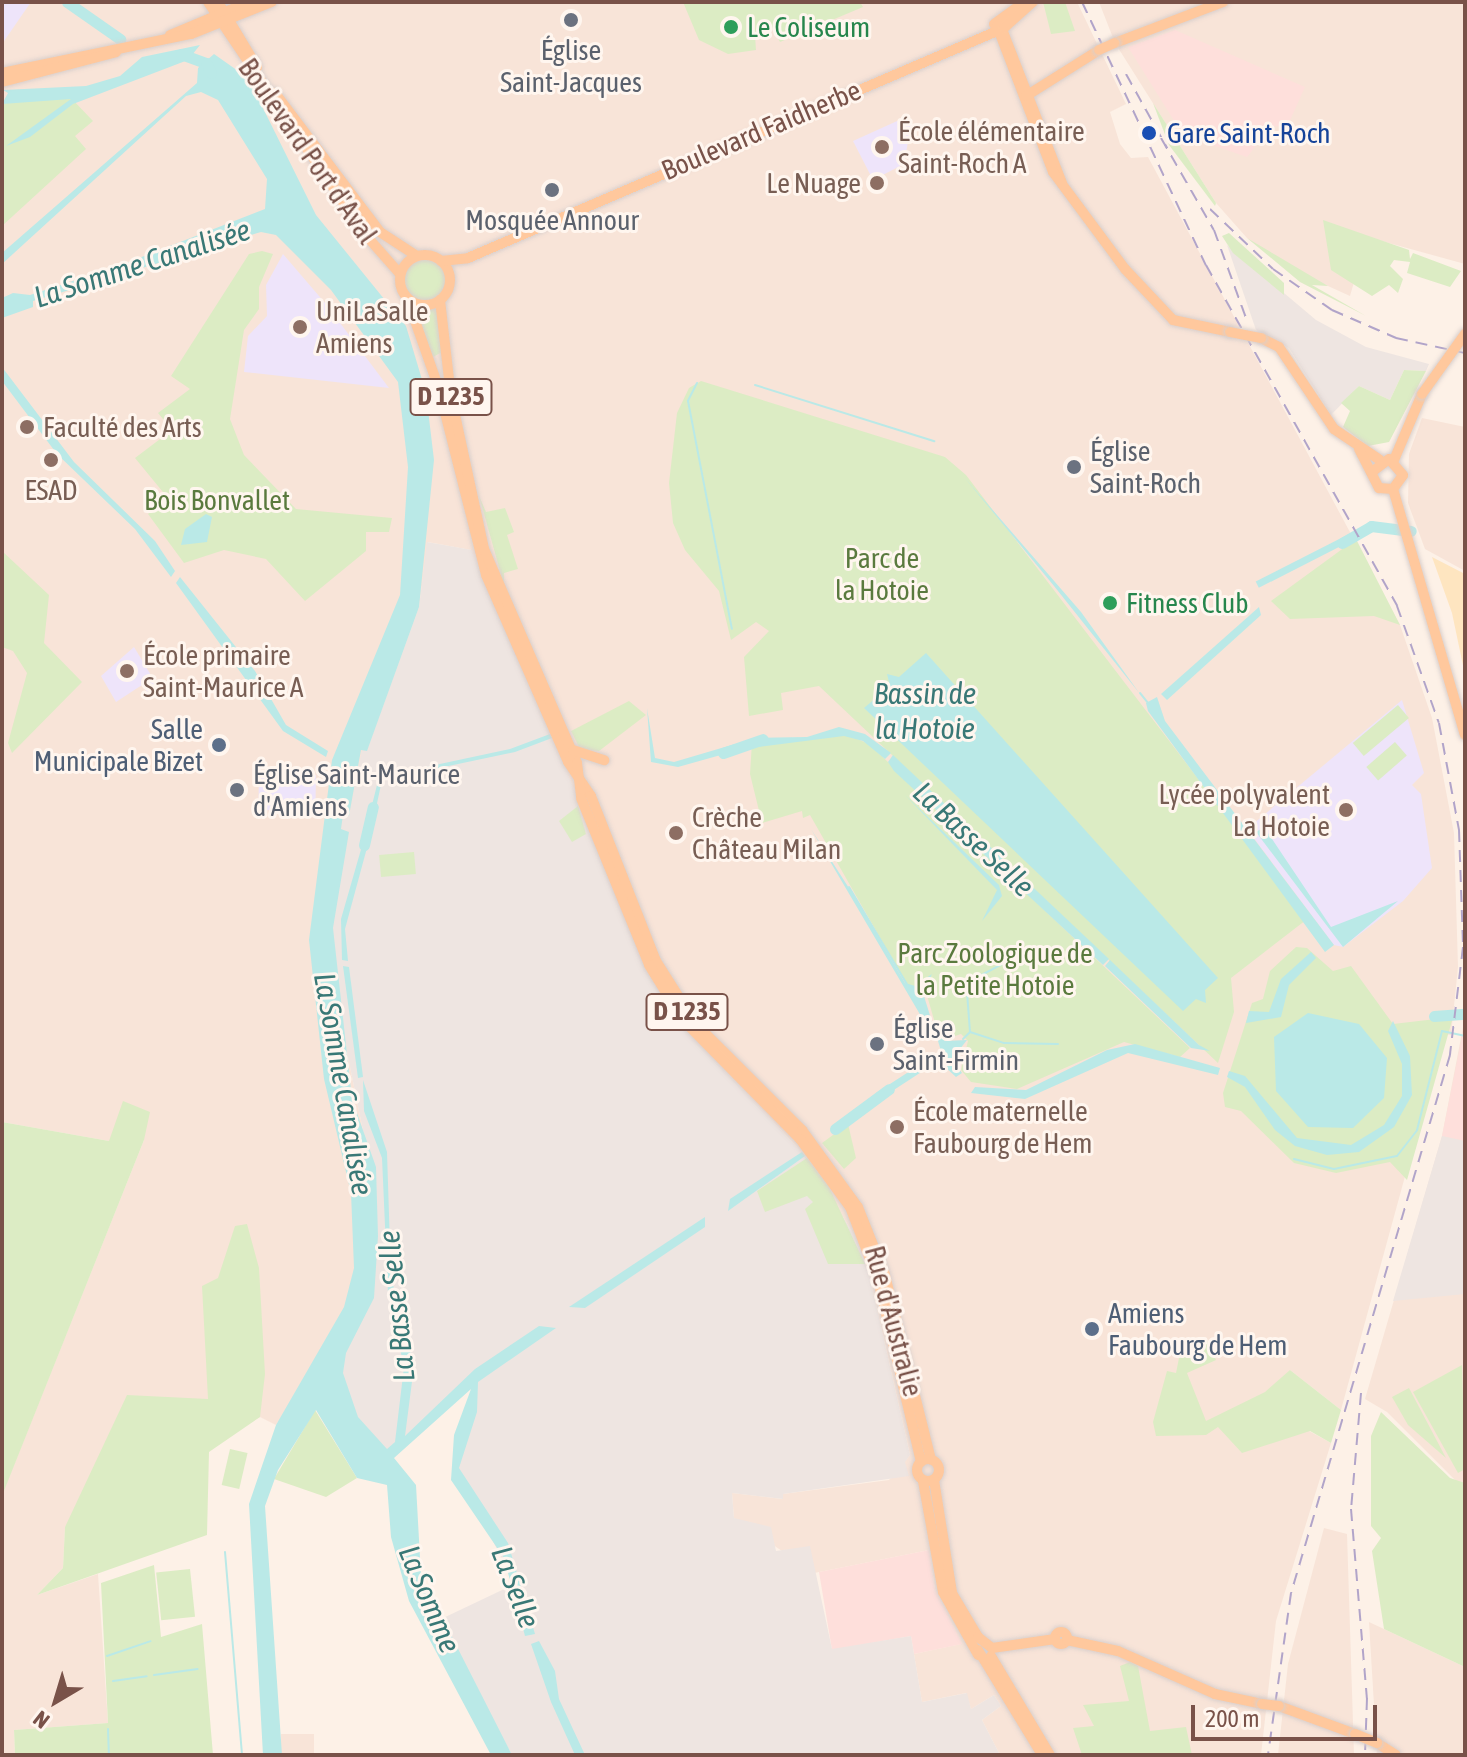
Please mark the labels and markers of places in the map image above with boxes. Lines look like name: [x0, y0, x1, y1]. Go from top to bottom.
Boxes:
place label: Le Coliseum: [747, 10, 870, 44]
marker: Église Saint-Jacques: [562, 11, 580, 29]
marker: Le Coliseum: [722, 18, 740, 36]
place label: Église Saint-Jacques: [500, 33, 642, 99]
place label: École élémentaire Saint-Roch A: [898, 114, 1085, 180]
place label: Gare Saint-Roch: [1167, 116, 1331, 150]
marker: Gare Saint-Roch: [1138, 122, 1160, 144]
marker: École élémentaire Saint-Roch A: [873, 138, 891, 156]
place label: Le Nuage: [766, 166, 861, 200]
marker: Le Nuage: [868, 174, 886, 192]
marker: Mosquée Annour: [543, 181, 561, 199]
place label: Mosquée Annour: [465, 203, 639, 237]
place label: UniLaSalle Amiens: [316, 294, 428, 360]
marker: UniLaSalle Amiens: [291, 318, 309, 336]
place label: Faculté des Arts: [43, 410, 202, 444]
marker: Faculté des Arts: [18, 418, 36, 436]
place label: Église Saint-Roch: [1090, 434, 1201, 500]
marker: ESAD: [42, 451, 60, 469]
marker: Église Saint-Roch: [1065, 458, 1083, 476]
place label: ESAD: [24, 473, 78, 507]
place label: Fitness Club: [1126, 586, 1248, 620]
marker: Fitness Club: [1101, 594, 1119, 612]
place label: École primaire Saint-Maurice A: [143, 638, 303, 704]
marker: École primaire Saint-Maurice A: [118, 662, 136, 680]
place label: Salle Municipale Bizet: [34, 712, 203, 778]
marker: Salle Municipale Bizet: [210, 736, 228, 754]
place label: Église Saint-Maurice d'Amiens: [253, 757, 460, 823]
place label: Lycée polyvalent La Hotoie: [1158, 777, 1330, 843]
marker: Église Saint-Maurice d'Amiens: [228, 781, 246, 799]
place label: Crèche Château Milan: [692, 800, 841, 866]
marker: Lycée polyvalent La Hotoie: [1337, 801, 1355, 819]
marker: Crèche Château Milan: [667, 824, 685, 842]
place label: Église Saint-Firmin: [893, 1011, 1019, 1077]
marker: Église Saint-Firmin: [868, 1035, 886, 1053]
place label: École maternelle Faubourg de Hem: [913, 1094, 1092, 1160]
marker: École maternelle Faubourg de Hem: [888, 1118, 906, 1136]
place label: Amiens Faubourg de Hem: [1108, 1296, 1287, 1362]
marker: Amiens Faubourg de Hem: [1083, 1320, 1101, 1338]

